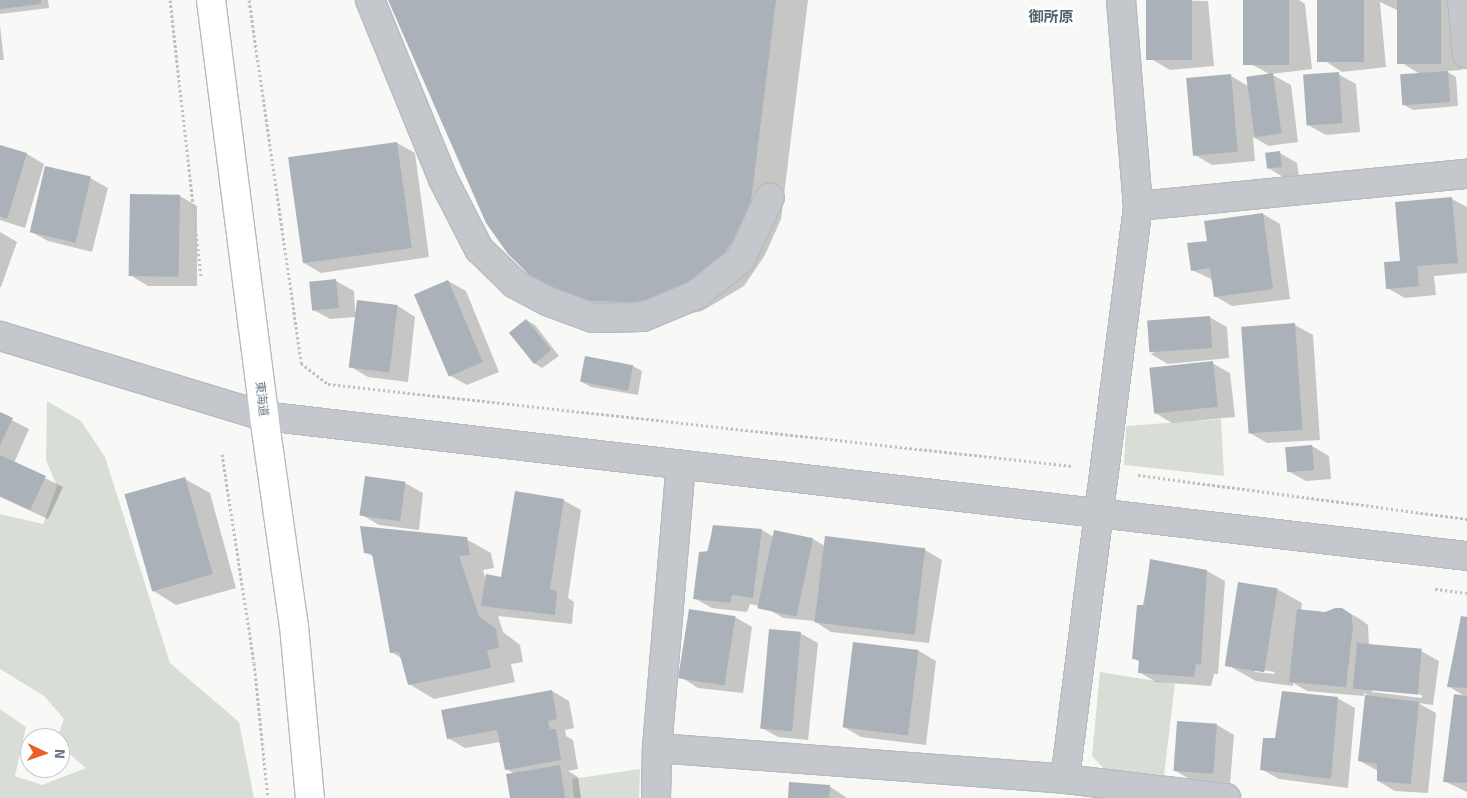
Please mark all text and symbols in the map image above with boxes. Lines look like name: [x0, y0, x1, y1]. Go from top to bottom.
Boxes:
district label: 御所原: [1029, 9, 1073, 27]
street label: 東海道: [252, 380, 270, 418]
north arrow: [20, 728, 70, 778]
text: N: [51, 748, 68, 759]

